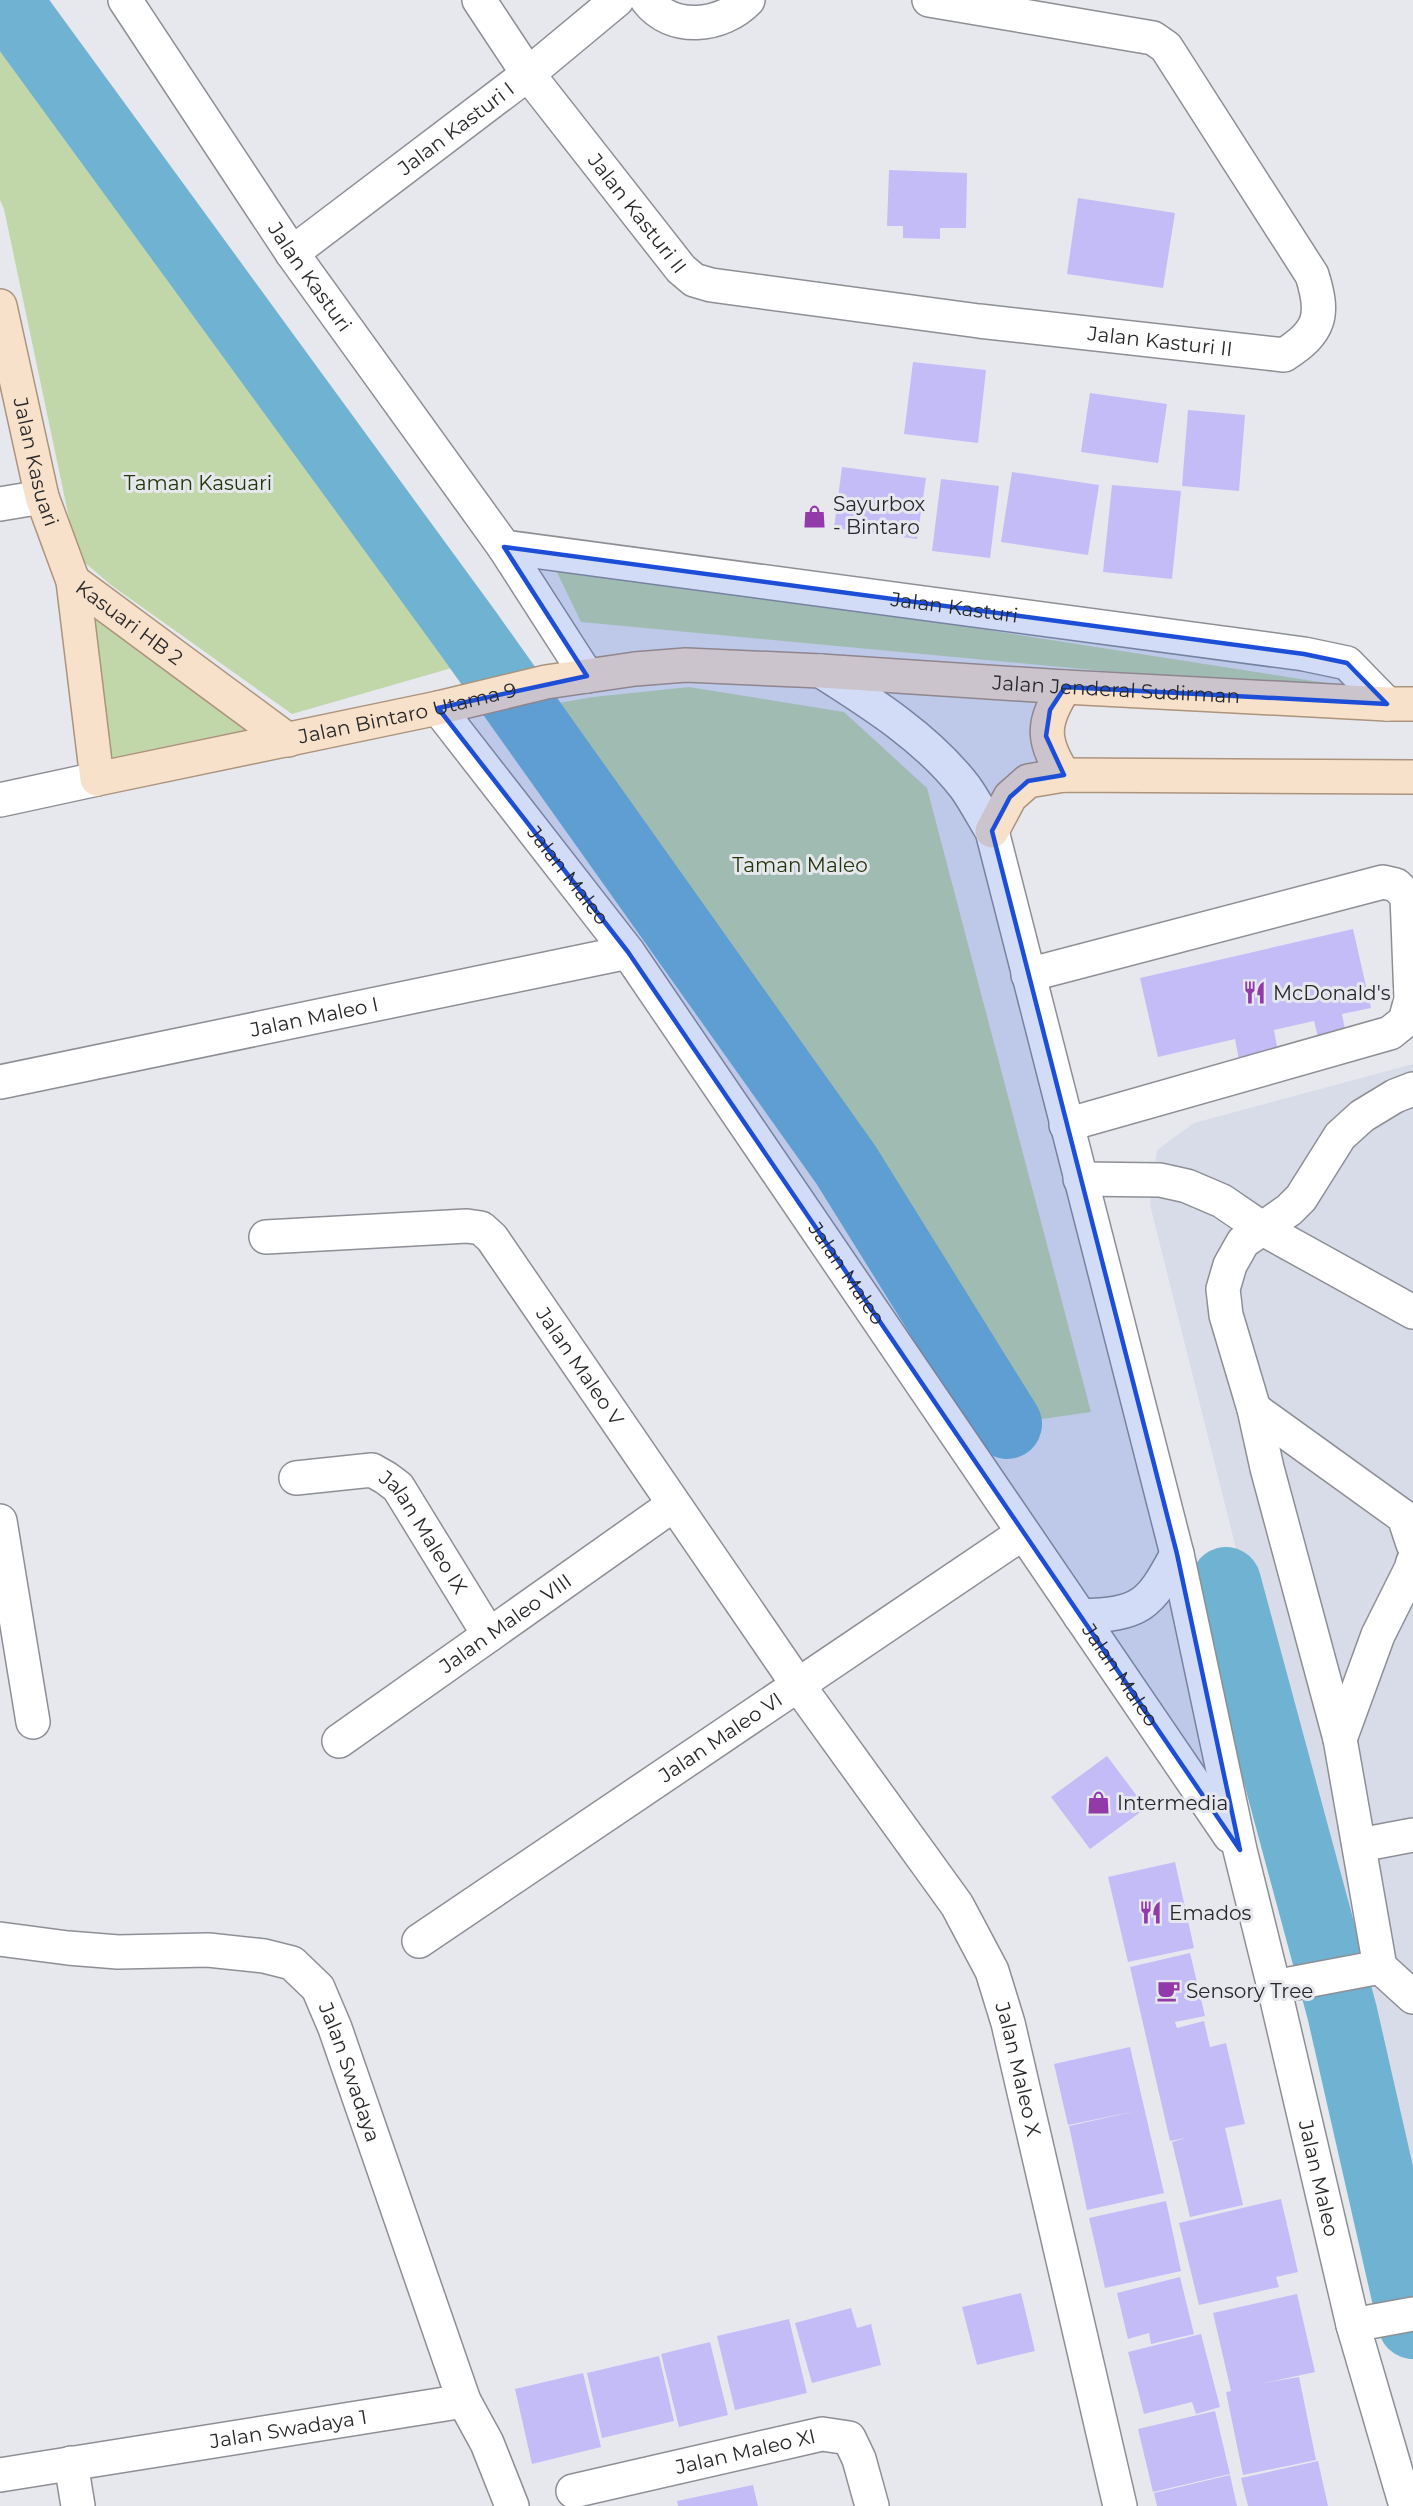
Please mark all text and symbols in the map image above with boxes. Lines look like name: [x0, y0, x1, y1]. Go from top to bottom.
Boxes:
street label: Jalan Kasturi I: [393, 77, 519, 181]
street label: Jalan Kasturi II: [582, 148, 692, 278]
street label: Jalan Kasturi: [263, 217, 357, 336]
street label: Jalan Kasturi II: [1085, 321, 1234, 361]
street label: Jalan Kasuari: [8, 394, 64, 530]
park label: Taman Kasuari: [124, 471, 272, 495]
place label: Sayurbox - Bintaro: [833, 492, 926, 539]
shop icon: Sayurbox - Bintaro: [802, 503, 828, 529]
street label: Kasuari HB 2: [71, 575, 188, 670]
street label: Jalan Kasturi: [888, 587, 1020, 628]
street label: Jalan Jenderal Sudirman: [991, 670, 1241, 708]
street label: Jalan Bintaro Utama 9: [295, 677, 519, 749]
street label: Jalan Maleo: [522, 820, 614, 930]
park label: Taman Maleo: [732, 853, 868, 877]
restaurant icon: McDonald's: [1242, 980, 1268, 1006]
place label: McDonald's: [1273, 981, 1391, 1005]
street label: Jalan Maleo I: [247, 992, 380, 1042]
street label: Jalan Maleo: [803, 1217, 890, 1329]
street label: Jalan Maleo V: [531, 1302, 629, 1430]
street label: Jalan Maleo IX: [374, 1465, 473, 1598]
street label: Jalan Maleo VIII: [434, 1569, 576, 1679]
street label: Jalan Maleo: [1076, 1618, 1164, 1731]
street label: Jalan Maleo VI: [654, 1687, 787, 1788]
shop icon: Intermedia: [1086, 1790, 1112, 1816]
place label: Intermedia: [1117, 1791, 1228, 1815]
restaurant icon: Emados: [1138, 1900, 1164, 1926]
place label: Emados: [1169, 1901, 1252, 1925]
cafe icon: Sensory Tree: [1155, 1978, 1181, 2004]
place label: Sensory Tree: [1186, 1979, 1313, 2003]
street label: Jalan Swadaya: [313, 1998, 385, 2145]
street label: Jalan Maleo X: [990, 1998, 1046, 2139]
street label: Jalan Maleo: [1293, 2117, 1344, 2239]
street label: Jalan Swadaya 1: [207, 2405, 369, 2454]
street label: Jalan Maleo XI: [672, 2424, 818, 2479]

